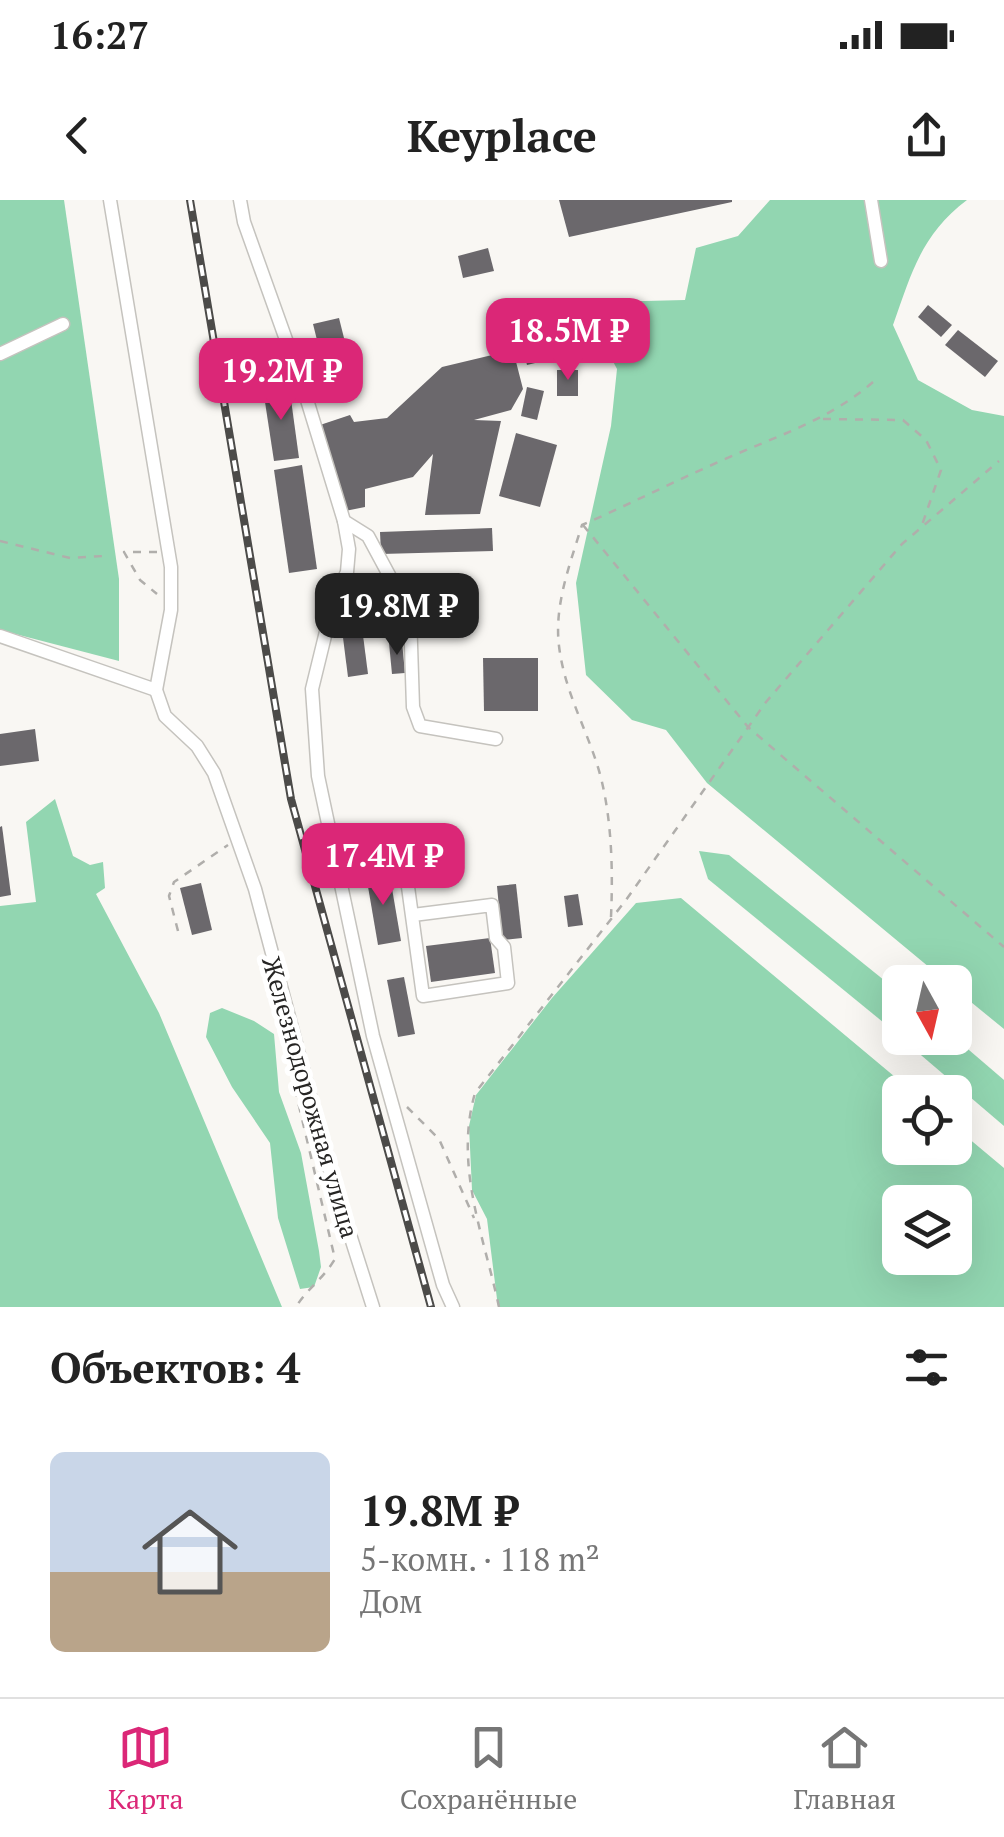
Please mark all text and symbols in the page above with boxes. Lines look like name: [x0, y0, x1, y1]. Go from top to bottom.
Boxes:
text: 16:27: [50, 10, 149, 60]
text: Keyplace: [407, 105, 597, 165]
icon: back: [50, 108, 105, 163]
icon: share: [899, 108, 954, 163]
pin: 18.5M ₽: [476, 298, 660, 383]
text: 18.5M ₽: [508, 309, 628, 351]
pin: 19.2M ₽: [189, 338, 373, 423]
text: 19.2M ₽: [221, 349, 341, 391]
pin: 19.8M ₽: [305, 573, 489, 658]
text: 19.8M ₽: [337, 584, 457, 626]
pin: 17.4M ₽: [291, 823, 475, 908]
text: 17.4M ₽: [324, 834, 442, 876]
street label: Железнодорожная улица: [255, 952, 367, 1242]
north arrow: [882, 965, 972, 1055]
map controls: [882, 965, 972, 1275]
button: locate: [882, 1075, 972, 1165]
button: layers: [882, 1185, 972, 1275]
text: Объектов: 4: [50, 1339, 301, 1395]
icon: filters: [899, 1340, 954, 1395]
text: 19.8M ₽: [360, 1482, 518, 1538]
icon: home: [130, 1492, 250, 1612]
text: 5-комн. · 118 m²: [360, 1538, 600, 1580]
text: Дом: [360, 1580, 423, 1622]
tab: Карта: [108, 1720, 184, 1817]
tab: Сохранённые: [400, 1720, 577, 1817]
tab: Главная: [793, 1720, 896, 1817]

